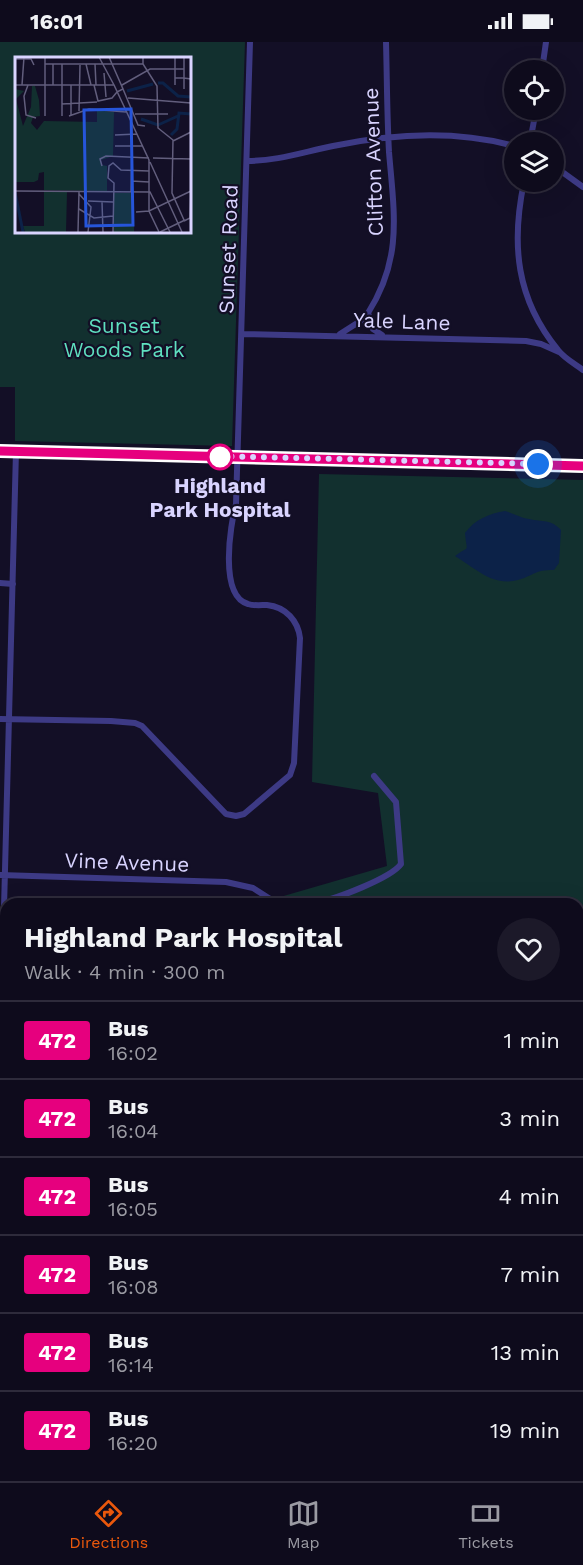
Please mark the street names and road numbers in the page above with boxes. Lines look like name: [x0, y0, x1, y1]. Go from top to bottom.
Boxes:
street label: Clifton Avenue: [358, 87, 388, 237]
street label: Sunset Road: [213, 184, 243, 314]
street label: Yale Lane: [353, 307, 451, 335]
street label: Vine Avenue: [64, 847, 190, 877]

